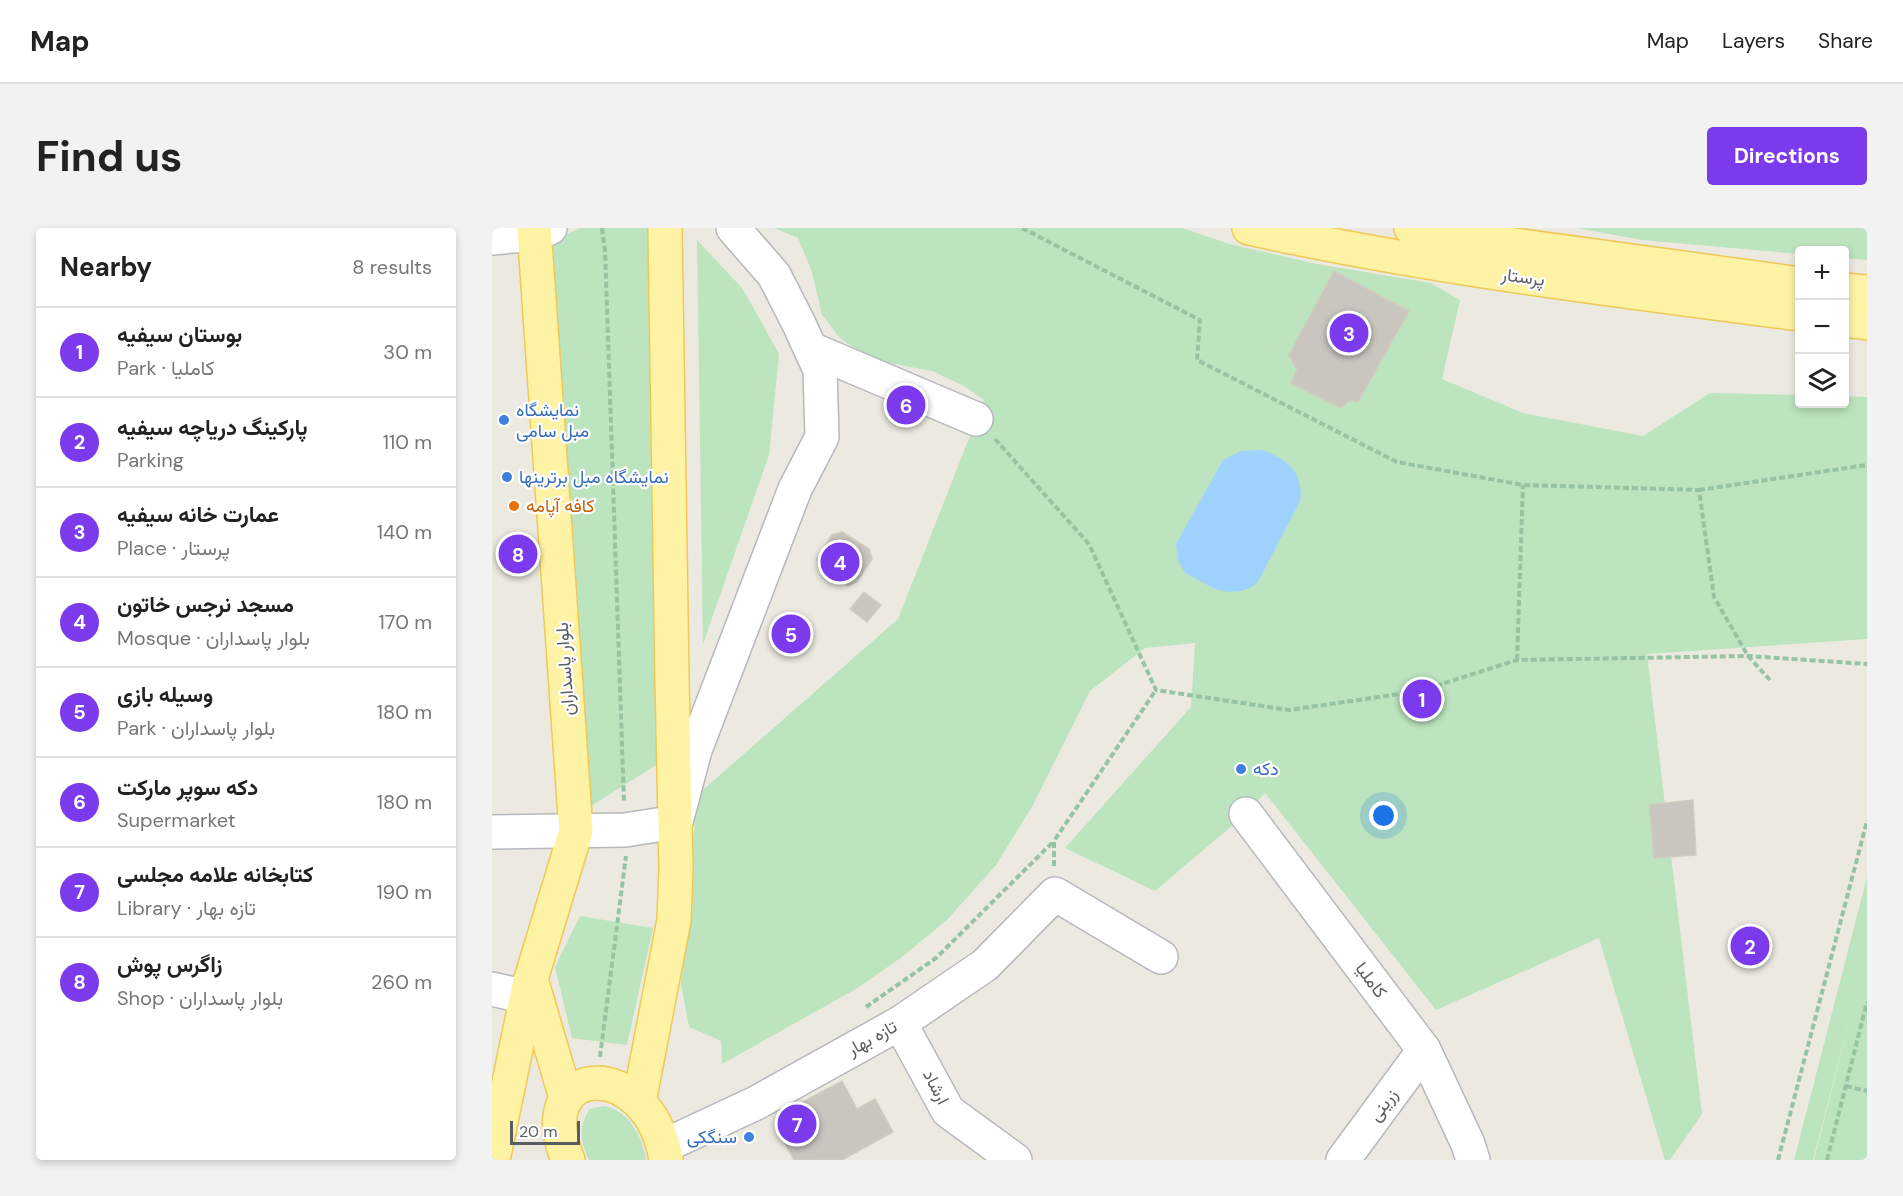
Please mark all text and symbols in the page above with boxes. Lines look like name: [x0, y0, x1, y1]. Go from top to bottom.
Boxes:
text: Map: [30, 23, 90, 60]
text: Map: [1647, 27, 1689, 55]
text: Layers: [1722, 27, 1785, 55]
text: Share: [1818, 27, 1873, 55]
button: Directions: [1707, 127, 1867, 185]
text: Find us: [36, 129, 182, 184]
map controls: [1795, 246, 1849, 408]
button: +: [1795, 246, 1849, 300]
text: Nearby: [60, 250, 152, 284]
text: 8 results: [352, 254, 432, 280]
street label: پرستار: [1499, 262, 1546, 292]
button: −: [1795, 300, 1849, 354]
pin: 3: [1330, 310, 1368, 356]
text: بوستان سیفیه: [117, 320, 242, 349]
text: 1: [76, 339, 83, 365]
text: 30 m: [383, 339, 432, 365]
button: layers: [1795, 354, 1849, 408]
text: Park · کاملیا: [117, 355, 215, 381]
pin: 6: [886, 382, 926, 428]
place label: نمایشگاه مبل سامی: [516, 398, 589, 443]
text: پارکینگ دریاچه سیفیه: [117, 413, 308, 442]
marker: نمایشگاه مبل سامی: [497, 413, 511, 427]
text: 2: [74, 429, 85, 455]
text: 110 m: [383, 429, 432, 455]
text: Parking: [117, 447, 184, 473]
place label: نمایشگاه مبل برترینها: [519, 465, 669, 489]
marker: نمایشگاه مبل برترینها: [500, 470, 514, 484]
place label: کافه آپامه: [526, 494, 594, 518]
marker: کافه آپامه: [507, 499, 521, 513]
text: عمارت خانه سیفیه: [117, 500, 279, 529]
text: 3: [73, 519, 86, 545]
text: 140 m: [377, 519, 432, 545]
pin: 8: [498, 532, 538, 576]
text: Place · پرستار: [117, 535, 230, 561]
pin: 4: [820, 540, 860, 584]
text: مسجد نرجس خاتون: [117, 590, 294, 619]
text: 4: [73, 609, 86, 635]
text: 170 m: [379, 609, 432, 635]
pin: 5: [772, 612, 810, 656]
street label: بلوار پاسداران: [550, 621, 580, 717]
text: Mosque · بلوار پاسداران: [117, 625, 310, 651]
pin: 1: [1402, 676, 1442, 722]
text: وسیله بازی: [117, 680, 213, 709]
text: 5: [73, 699, 86, 725]
text: 180 m: [377, 699, 432, 725]
text: Park · بلوار پاسداران: [117, 715, 275, 741]
place label: دکه: [1253, 757, 1279, 781]
marker: دکه: [1234, 762, 1248, 776]
text: دکه سوپر مارکت: [117, 773, 258, 802]
text: 6: [73, 789, 86, 815]
text: 180 m: [377, 789, 432, 815]
your location: [1369, 801, 1398, 830]
text: Supermarket: [117, 807, 236, 833]
text: کتابخانه علامه مجلسی: [117, 860, 314, 889]
text: 7: [74, 879, 85, 905]
text: 190 m: [376, 879, 432, 905]
text: Library · تازه بهار: [117, 895, 256, 921]
pin: 2: [1730, 924, 1770, 968]
text: زاگرس پوش: [117, 950, 222, 979]
street label: کاملیا: [1350, 957, 1392, 1003]
text: 8: [73, 969, 86, 995]
text: 260 m: [371, 969, 432, 995]
text: Shop · بلوار پاسداران: [117, 985, 283, 1011]
street label: تازه بهار: [842, 1014, 901, 1062]
street label: ارشاد: [917, 1065, 955, 1109]
street label: زرینی: [1363, 1084, 1403, 1126]
pin: 7: [778, 1102, 816, 1146]
scale bar: [510, 1118, 580, 1146]
text: 20 m: [519, 1121, 558, 1142]
place label: سنگکی: [687, 1125, 737, 1149]
marker: سنگکی: [742, 1130, 756, 1144]

